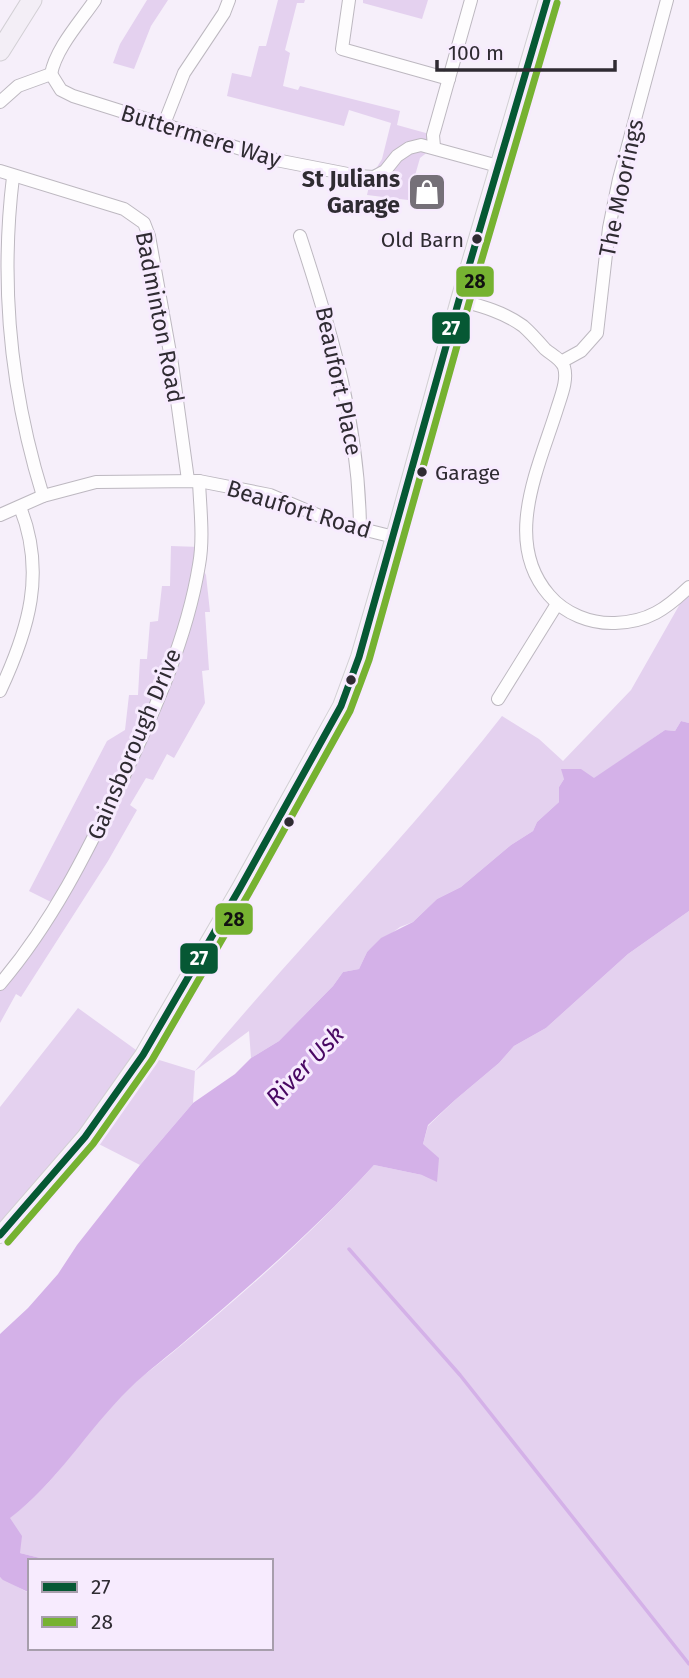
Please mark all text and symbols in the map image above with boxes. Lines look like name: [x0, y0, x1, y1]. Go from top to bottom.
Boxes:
scale bar: [437, 28, 616, 72]
text: 100 m: [448, 40, 504, 66]
street label: Buttermere Way: [118, 98, 285, 174]
street label: The Moorings: [593, 117, 649, 259]
place label: St Julians Garage: [302, 165, 400, 219]
shop icon: St Julians Garage: [406, 171, 448, 213]
place label: Old Barn: [381, 227, 464, 253]
street label: Badminton Road: [130, 229, 190, 405]
marker: Old Barn: [470, 232, 484, 246]
line badge: 28: [455, 265, 495, 298]
text: 28: [465, 270, 485, 293]
street label: Beaufort Place: [310, 304, 368, 458]
line badge: 27: [431, 311, 471, 345]
text: 27: [442, 317, 460, 340]
place label: Garage: [435, 460, 500, 486]
marker: Garage: [415, 465, 429, 479]
street label: Beaufort Road: [223, 474, 375, 544]
street label: Gainsborough Drive: [81, 644, 187, 844]
unlabelled marker: [344, 673, 358, 687]
unlabelled marker: [282, 815, 296, 829]
line badge: 28: [214, 902, 254, 936]
text: 28: [224, 908, 244, 931]
line badge: 27: [179, 942, 219, 975]
text: 27: [190, 947, 208, 970]
water label: River Usk: [260, 1020, 350, 1112]
legend: [28, 1559, 273, 1650]
text: 27: [91, 1574, 111, 1600]
text: 28: [91, 1609, 113, 1635]

